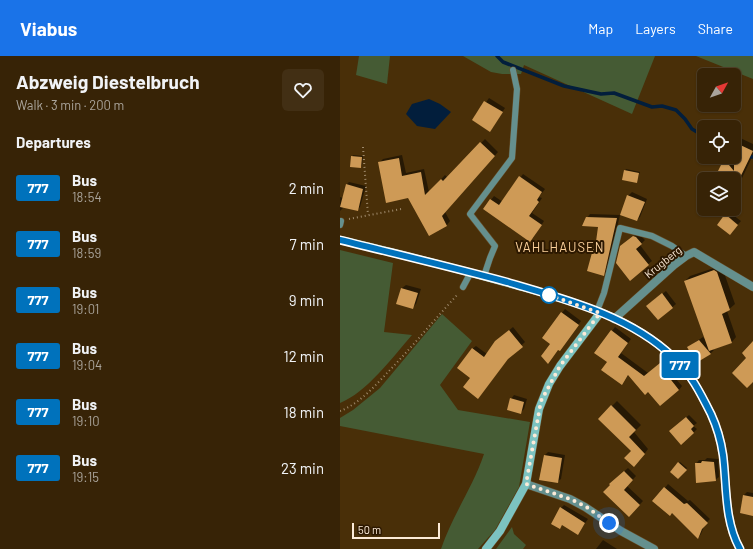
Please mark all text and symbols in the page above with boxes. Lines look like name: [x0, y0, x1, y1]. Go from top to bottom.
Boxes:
text: Viabus: [20, 17, 77, 40]
text: Map: [588, 20, 613, 37]
text: Layers: [635, 20, 676, 37]
text: Share: [698, 20, 733, 37]
north arrow: [697, 68, 741, 112]
map controls: [697, 68, 741, 216]
button: heart: [282, 69, 324, 111]
text: Abzweig Diestelbruch: [16, 70, 200, 93]
text: Walk · 3 min · 200 m: [16, 97, 124, 113]
button: locate: [697, 120, 741, 164]
text: Departures: [16, 133, 91, 151]
text: Bus: [72, 171, 97, 189]
button: layers: [697, 172, 741, 216]
text: 777: [28, 179, 48, 196]
text: 2 min: [289, 179, 324, 197]
text: 18:54: [72, 189, 102, 205]
text: Bus: [72, 227, 97, 245]
text: 777: [28, 235, 48, 252]
text: 7 min: [290, 235, 324, 253]
district label: VAHLHAUSEN: [515, 239, 605, 255]
street label: Krugberg: [641, 243, 684, 281]
text: 18:59: [72, 245, 101, 261]
text: Bus: [72, 283, 97, 301]
unlabelled marker: [540, 286, 558, 304]
text: 777: [28, 291, 48, 308]
text: 9 min: [289, 291, 324, 309]
text: 19:01: [72, 301, 99, 317]
text: Bus: [72, 339, 97, 357]
text: 777: [28, 347, 48, 364]
text: 12 min: [283, 347, 324, 365]
line badge: 777: [657, 352, 703, 378]
text: 777: [670, 356, 690, 373]
text: 19:04: [72, 357, 102, 373]
text: Bus: [72, 395, 97, 413]
text: 777: [28, 403, 48, 420]
text: 18 min: [284, 403, 324, 421]
text: 19:10: [72, 413, 100, 429]
text: Bus: [72, 451, 97, 469]
text: 777: [28, 459, 48, 476]
text: 23 min: [281, 459, 324, 477]
text: 19:15: [72, 469, 99, 485]
your location: [599, 513, 619, 533]
scale bar: [352, 521, 440, 540]
text: 50 m: [358, 523, 381, 536]

